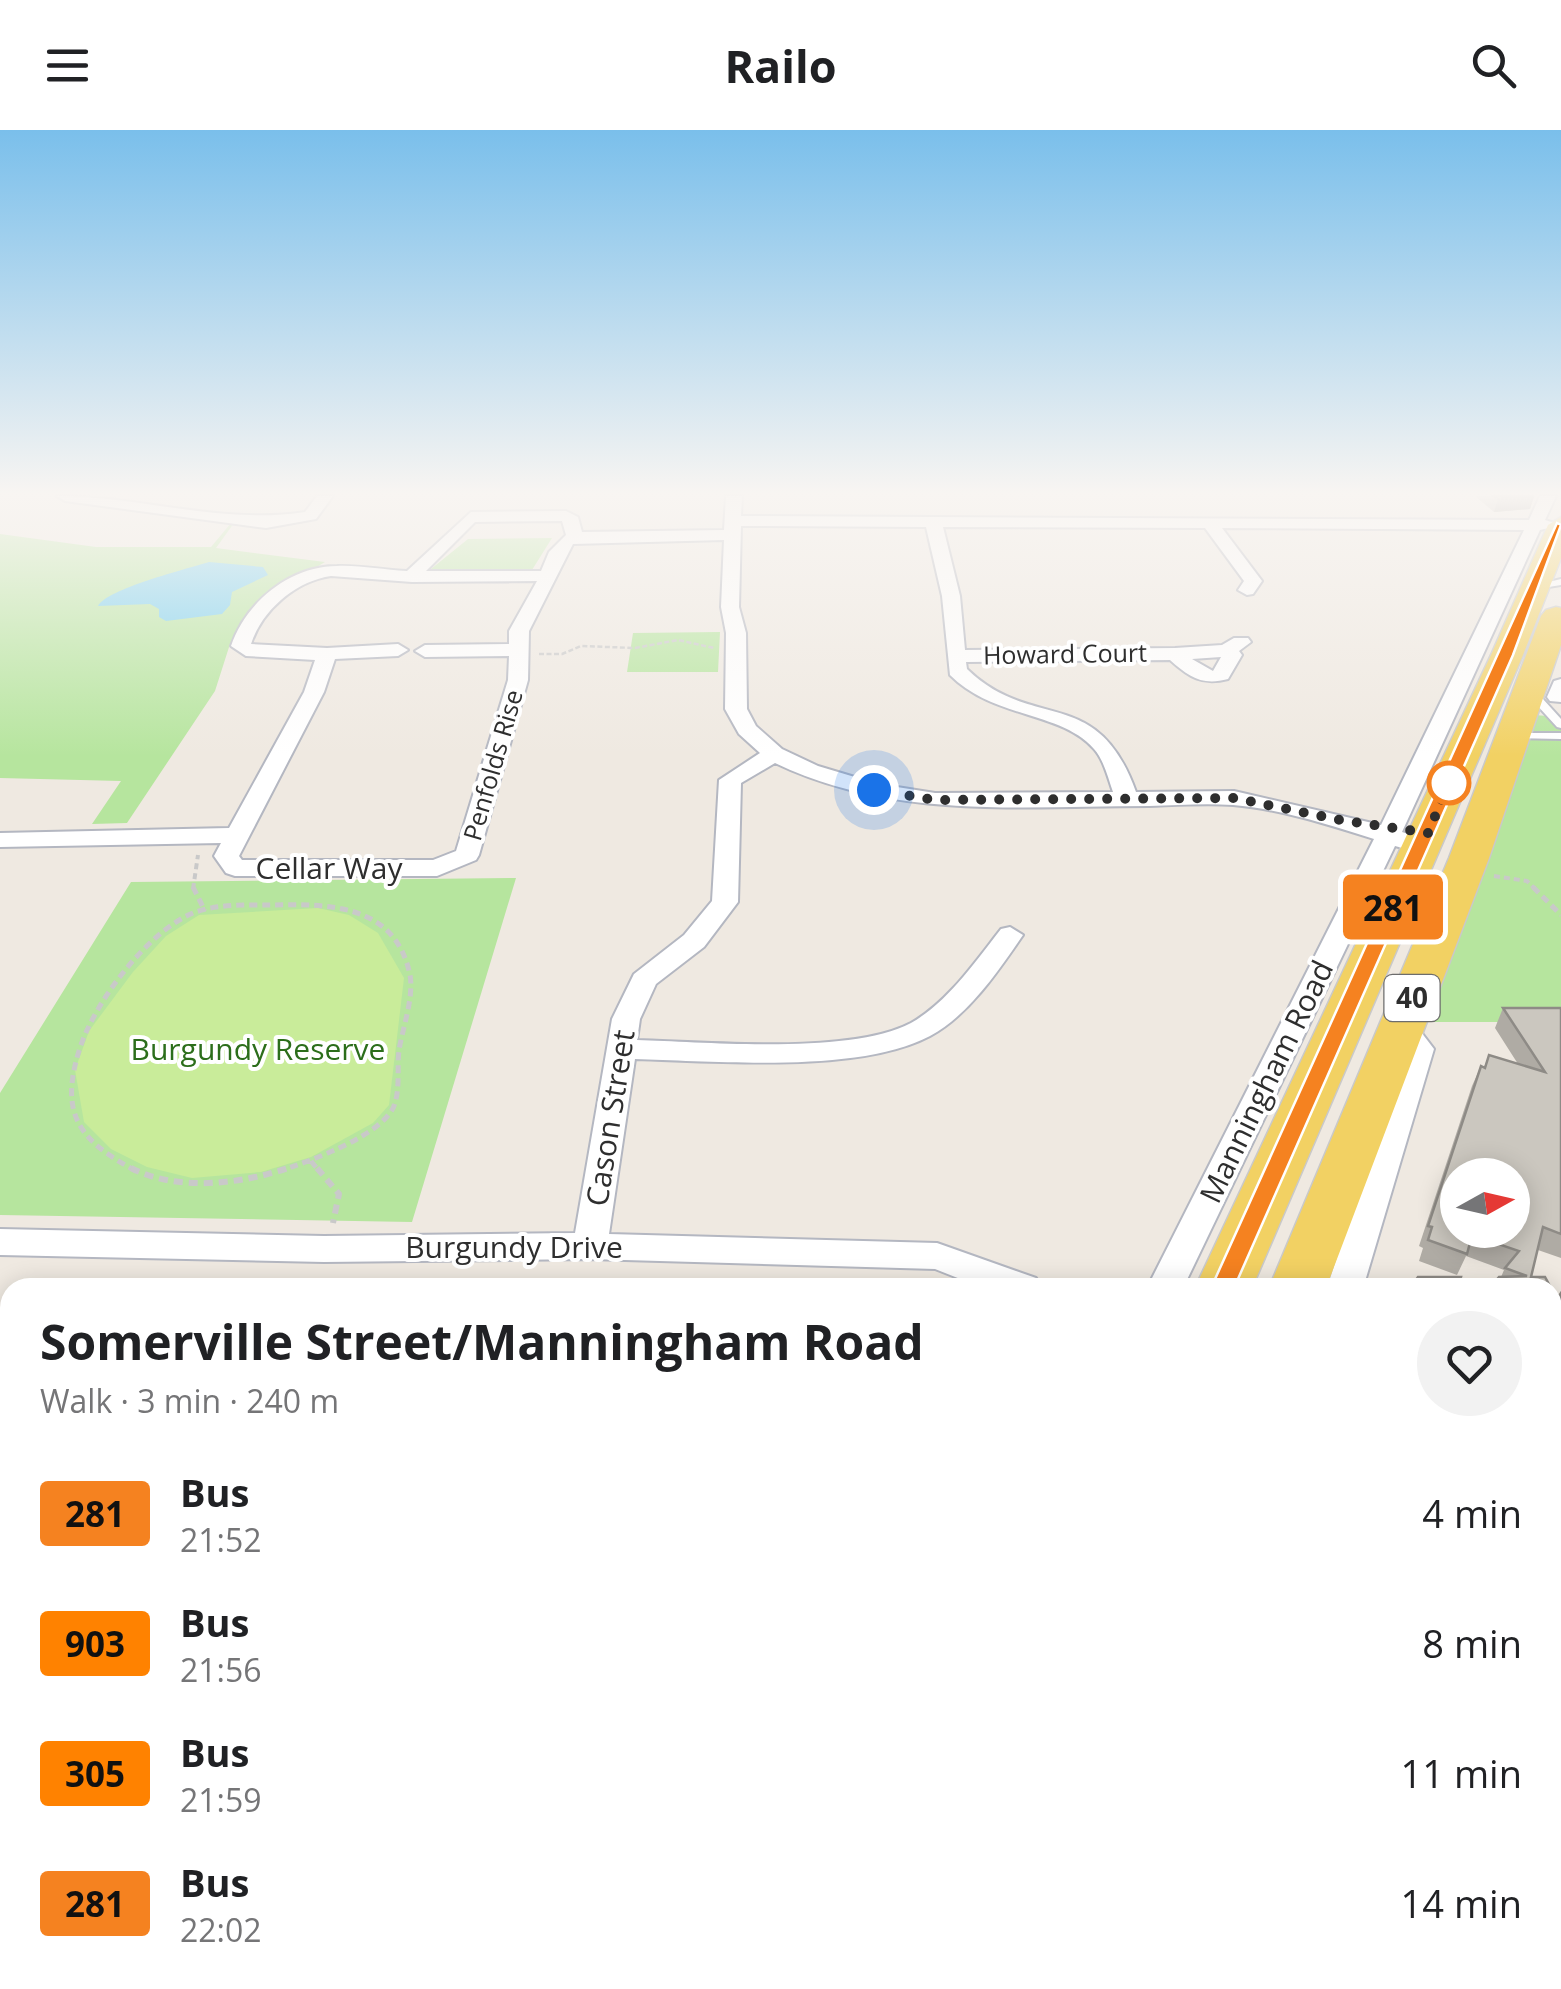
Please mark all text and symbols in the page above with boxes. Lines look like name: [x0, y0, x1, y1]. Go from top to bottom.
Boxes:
text: Railo: [724, 35, 837, 96]
icon: menu: [40, 38, 95, 93]
icon: search: [1466, 38, 1521, 93]
street label: Howard Court: [983, 635, 1147, 671]
street label: Penfolds Rise: [454, 685, 530, 844]
unlabelled marker: [1428, 762, 1470, 804]
your location: [849, 765, 899, 815]
street label: Cellar Way: [255, 847, 403, 888]
line badge: 281: [1336, 874, 1450, 940]
text: 281: [1363, 884, 1423, 931]
street label: Manningham Road: [1189, 953, 1342, 1209]
road number: 40: [1384, 975, 1440, 1021]
street label: Cason Street: [575, 1027, 644, 1209]
park label: Burgundy Reserve: [131, 1028, 385, 1069]
north arrow: [1440, 1158, 1530, 1248]
map controls: [1440, 1158, 1530, 1248]
street label: Burgundy Drive: [405, 1226, 623, 1267]
text: Somerville Street/Manningham Road: [40, 1309, 924, 1374]
button: heart: [1417, 1311, 1522, 1416]
text: Walk · 3 min · 240 m: [40, 1379, 339, 1422]
text: Bus: [180, 1466, 249, 1518]
text: 4 min: [1422, 1487, 1522, 1539]
text: 281: [65, 1490, 125, 1537]
text: 21:52: [180, 1518, 262, 1561]
text: Bus: [180, 1596, 249, 1648]
text: 8 min: [1422, 1617, 1522, 1669]
text: 903: [65, 1620, 125, 1667]
text: 21:56: [180, 1648, 262, 1691]
text: Bus: [180, 1726, 249, 1778]
text: 11 min: [1401, 1747, 1522, 1799]
text: 305: [65, 1750, 125, 1797]
text: 21:59: [180, 1778, 262, 1821]
text: Bus: [180, 1856, 249, 1908]
text: 14 min: [1401, 1877, 1522, 1929]
text: 281: [65, 1880, 125, 1927]
text: 22:02: [180, 1908, 262, 1951]

